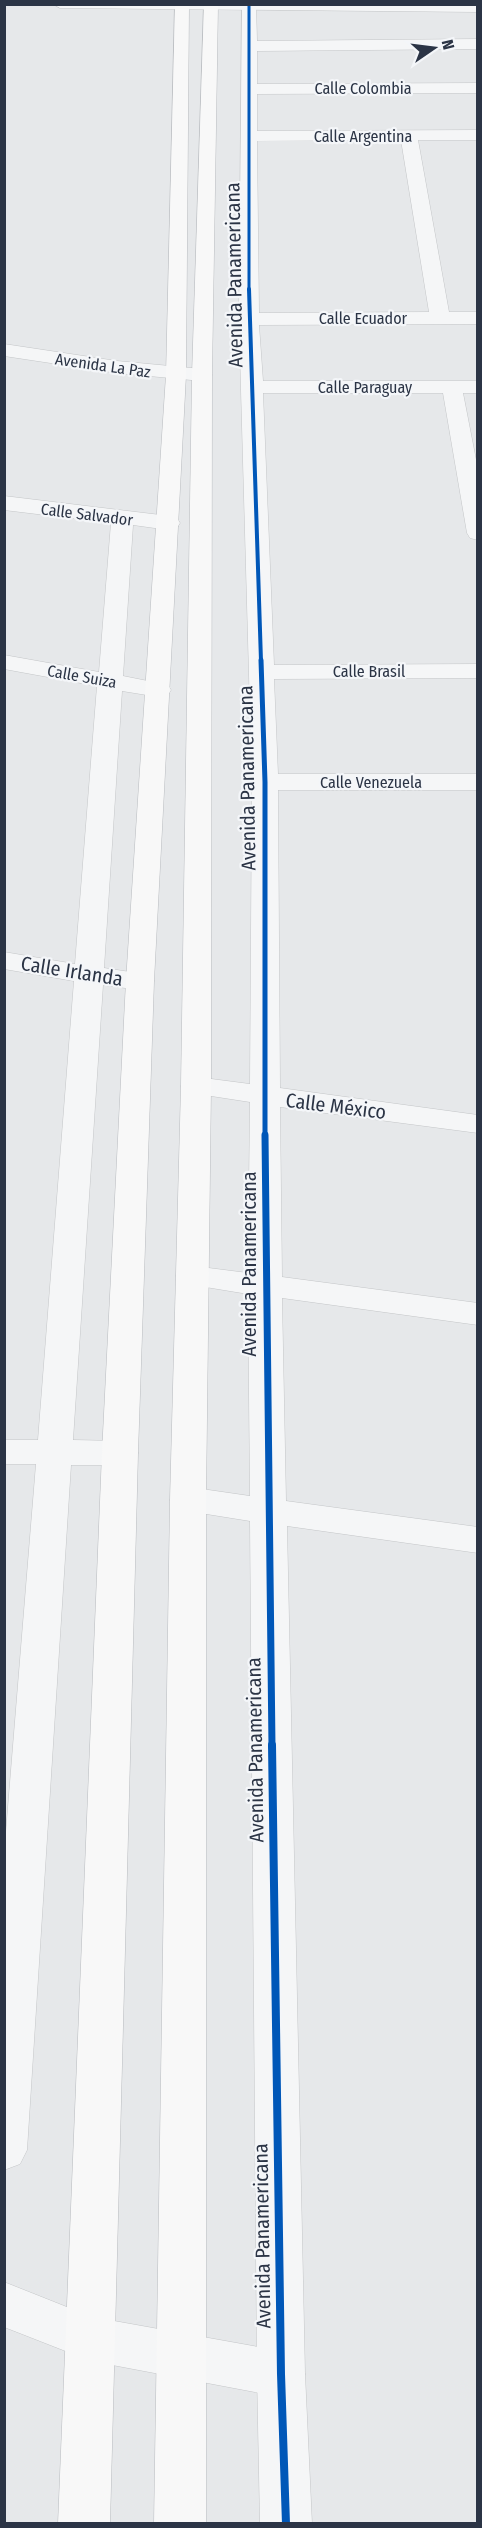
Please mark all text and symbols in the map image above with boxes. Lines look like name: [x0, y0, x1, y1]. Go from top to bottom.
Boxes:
north arrow: [404, 18, 464, 78]
text: N: [438, 38, 458, 51]
street label: Calle Colombia: [314, 79, 412, 98]
street label: Calle Argentina: [314, 127, 412, 146]
street label: Avenida Panamericana: [220, 182, 248, 368]
street label: Calle Ecuador: [319, 309, 408, 328]
street label: Avenida La Paz: [54, 349, 152, 382]
street label: Calle Paraguay: [318, 378, 413, 397]
street label: Calle Salvador: [40, 499, 134, 530]
street label: Calle Suiza: [46, 661, 118, 692]
street label: Calle Brasil: [333, 662, 405, 681]
street label: Avenida Panamericana: [233, 685, 261, 871]
street label: Calle Venezuela: [320, 773, 422, 792]
street label: Calle Irlanda: [19, 951, 125, 991]
street label: Calle México: [284, 1088, 388, 1124]
street label: Avenida Panamericana: [237, 1171, 261, 1357]
street label: Avenida Panamericana: [241, 1657, 269, 1843]
street label: Avenida Panamericana: [248, 2143, 276, 2329]

